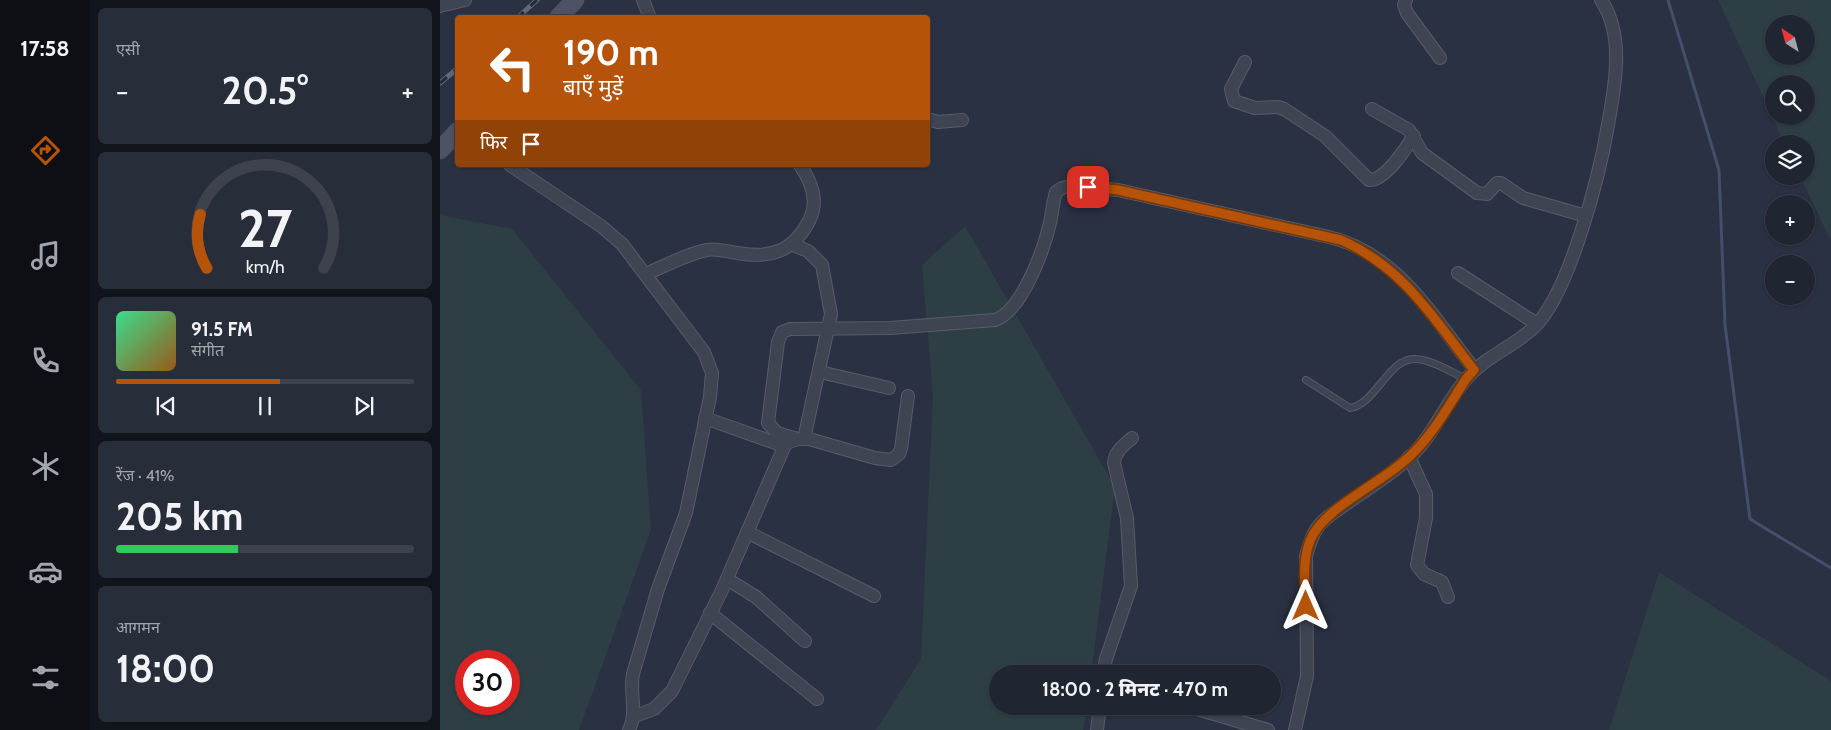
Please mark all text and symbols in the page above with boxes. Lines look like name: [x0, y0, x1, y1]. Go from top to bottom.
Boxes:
north arrow: [1765, 15, 1815, 65]
map controls: [1765, 15, 1815, 305]
text: 190 m: [563, 31, 659, 74]
text: 17:58: [20, 35, 70, 62]
icon: left: [480, 35, 545, 100]
text: एसी: [116, 40, 140, 59]
text: 20.5°: [222, 67, 308, 114]
text: −: [116, 74, 128, 108]
text: +: [402, 74, 414, 108]
text: बाएँ मुड़ें: [563, 74, 623, 101]
button: search: [1765, 75, 1815, 125]
icon: arrive: [517, 130, 545, 158]
text: फिर: [480, 131, 507, 154]
icon: directions: [28, 133, 63, 168]
button: layers: [1765, 135, 1815, 185]
pin: [1067, 166, 1109, 208]
icon: arrive: [1074, 173, 1102, 201]
button: +: [1765, 195, 1815, 245]
text: 27: [238, 197, 292, 260]
icon: music: [28, 238, 63, 273]
button: −: [1765, 255, 1815, 305]
text: km/h: [245, 256, 285, 277]
text: 91.5 FM: [191, 318, 253, 341]
text: संगीत: [191, 341, 224, 360]
icon: phone: [28, 343, 63, 378]
icon: previous: [152, 392, 180, 420]
icon: pause: [251, 392, 279, 420]
icon: next: [350, 392, 378, 420]
icon: climate: [28, 449, 63, 484]
text: रेंज · 41%: [116, 466, 174, 485]
text: 205 km: [116, 493, 243, 540]
icon: car: [28, 554, 63, 589]
position arrow: [1279, 579, 1331, 631]
text: आगमन: [116, 618, 160, 637]
text: 18:00: [116, 645, 215, 692]
speed limit sign: 30: [455, 650, 520, 715]
icon: filters: [28, 660, 63, 695]
text: 18:00 · 2 मिनट · 470 m: [1042, 678, 1228, 701]

